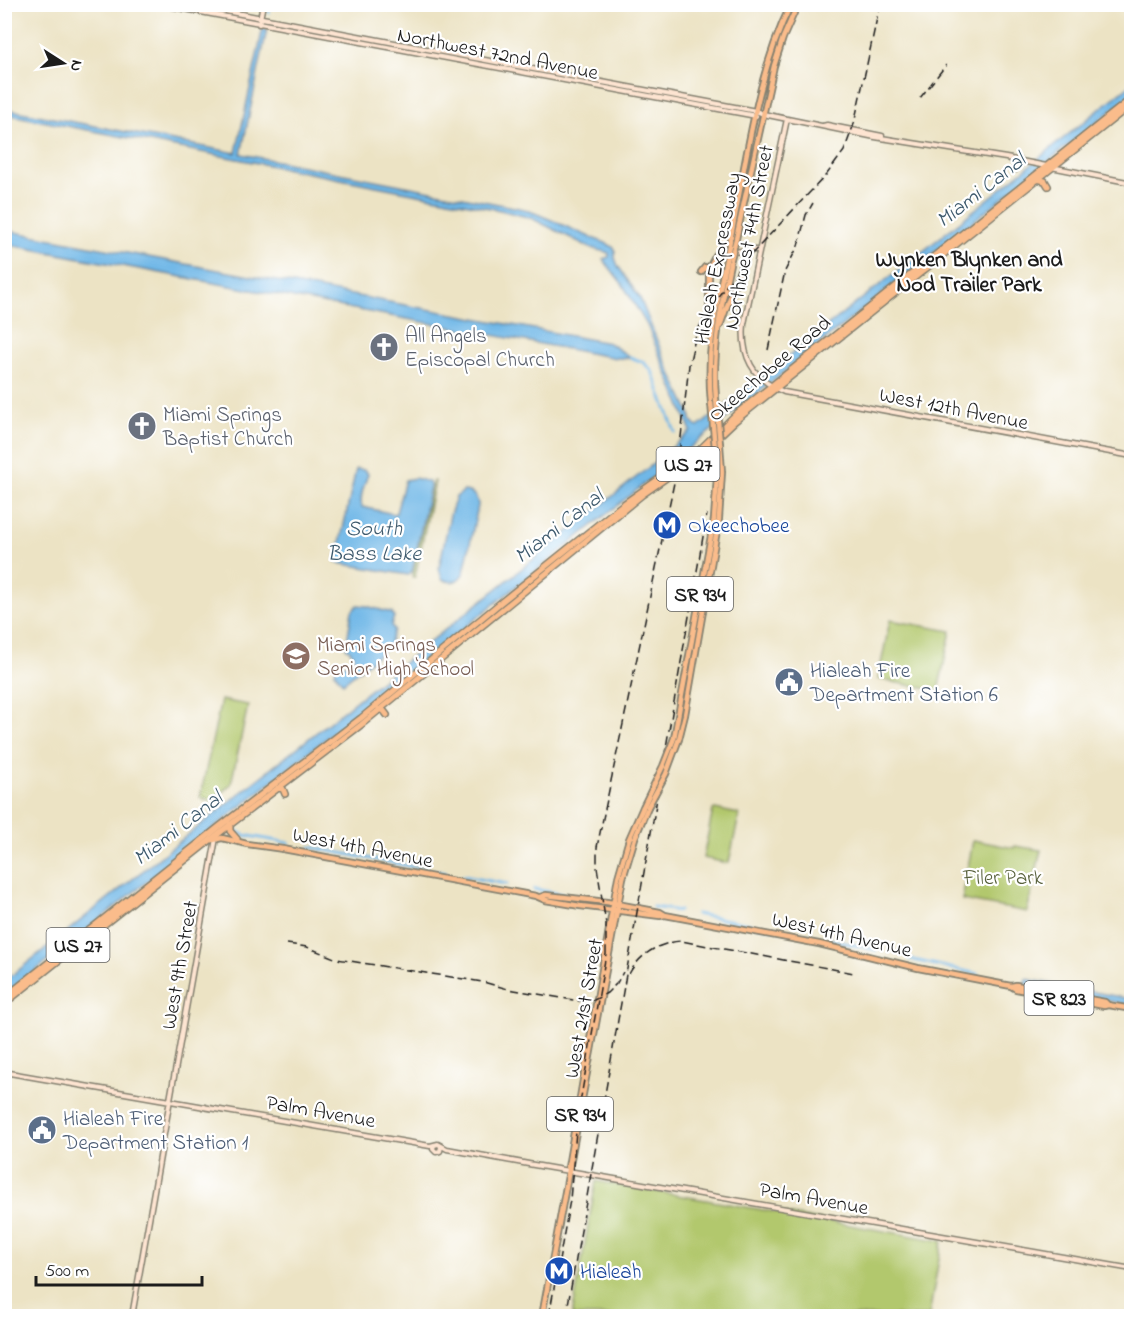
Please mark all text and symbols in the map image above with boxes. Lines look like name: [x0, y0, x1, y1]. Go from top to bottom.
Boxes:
street label: Northwest 72nd Avenue: [395, 21, 601, 89]
north arrow: [33, 33, 93, 93]
text: N: [63, 58, 89, 74]
street label: Northwest 74th Street: [717, 143, 783, 332]
water label: Miami Canal: [930, 145, 1035, 237]
street label: Hialeah Expressway: [688, 170, 752, 347]
district label: Wynken Blynken and Nod Trailer Park: [875, 245, 1063, 302]
street label: Okeechobee Road: [702, 309, 838, 430]
place label: All Angels Episcopal Church: [405, 322, 555, 376]
church icon: All Angels Episcopal Church: [368, 331, 400, 363]
street label: West 12th Avenue: [877, 381, 1031, 439]
place label: Miami Springs Baptist Church: [162, 401, 293, 455]
church icon: Miami Springs Baptist Church: [126, 410, 158, 442]
road number: US 27: [656, 447, 720, 481]
water label: Miami Canal: [508, 481, 613, 573]
metro station icon: Okeechobee: [651, 509, 683, 541]
place label: Okeechobee: [688, 512, 790, 542]
water label: South Bass Lake: [327, 514, 422, 571]
road number: SR 934: [667, 577, 733, 611]
place label: Miami Springs Senior High School: [317, 631, 474, 687]
school or university icon: Miami Springs Senior High School: [280, 640, 312, 672]
place label: Hialeah Fire Department Station 6: [809, 657, 998, 711]
public building icon: Hialeah Fire Department Station 6: [773, 666, 805, 698]
water label: Miami Canal: [127, 783, 232, 875]
street label: West 4th Avenue: [290, 821, 436, 877]
park label: Filer Park: [962, 864, 1044, 894]
street label: West 9th Street: [155, 899, 207, 1032]
street label: West 4th Avenue: [769, 905, 915, 967]
road number: US 27: [46, 928, 110, 962]
street label: West 21st Street: [558, 936, 612, 1081]
road number: SR 823: [1024, 981, 1094, 1015]
street label: Palm Avenue: [264, 1089, 378, 1137]
road number: SR 934: [547, 1097, 613, 1131]
place label: Hialeah Fire Department Station 1: [62, 1105, 249, 1159]
public building icon: Hialeah Fire Department Station 1: [26, 1114, 58, 1146]
street label: Palm Avenue: [757, 1176, 871, 1224]
scale bar: [36, 1249, 202, 1287]
metro station icon: Hialeah: [543, 1255, 575, 1287]
place label: Hialeah: [580, 1258, 642, 1288]
text: 500 m: [45, 1259, 89, 1285]

